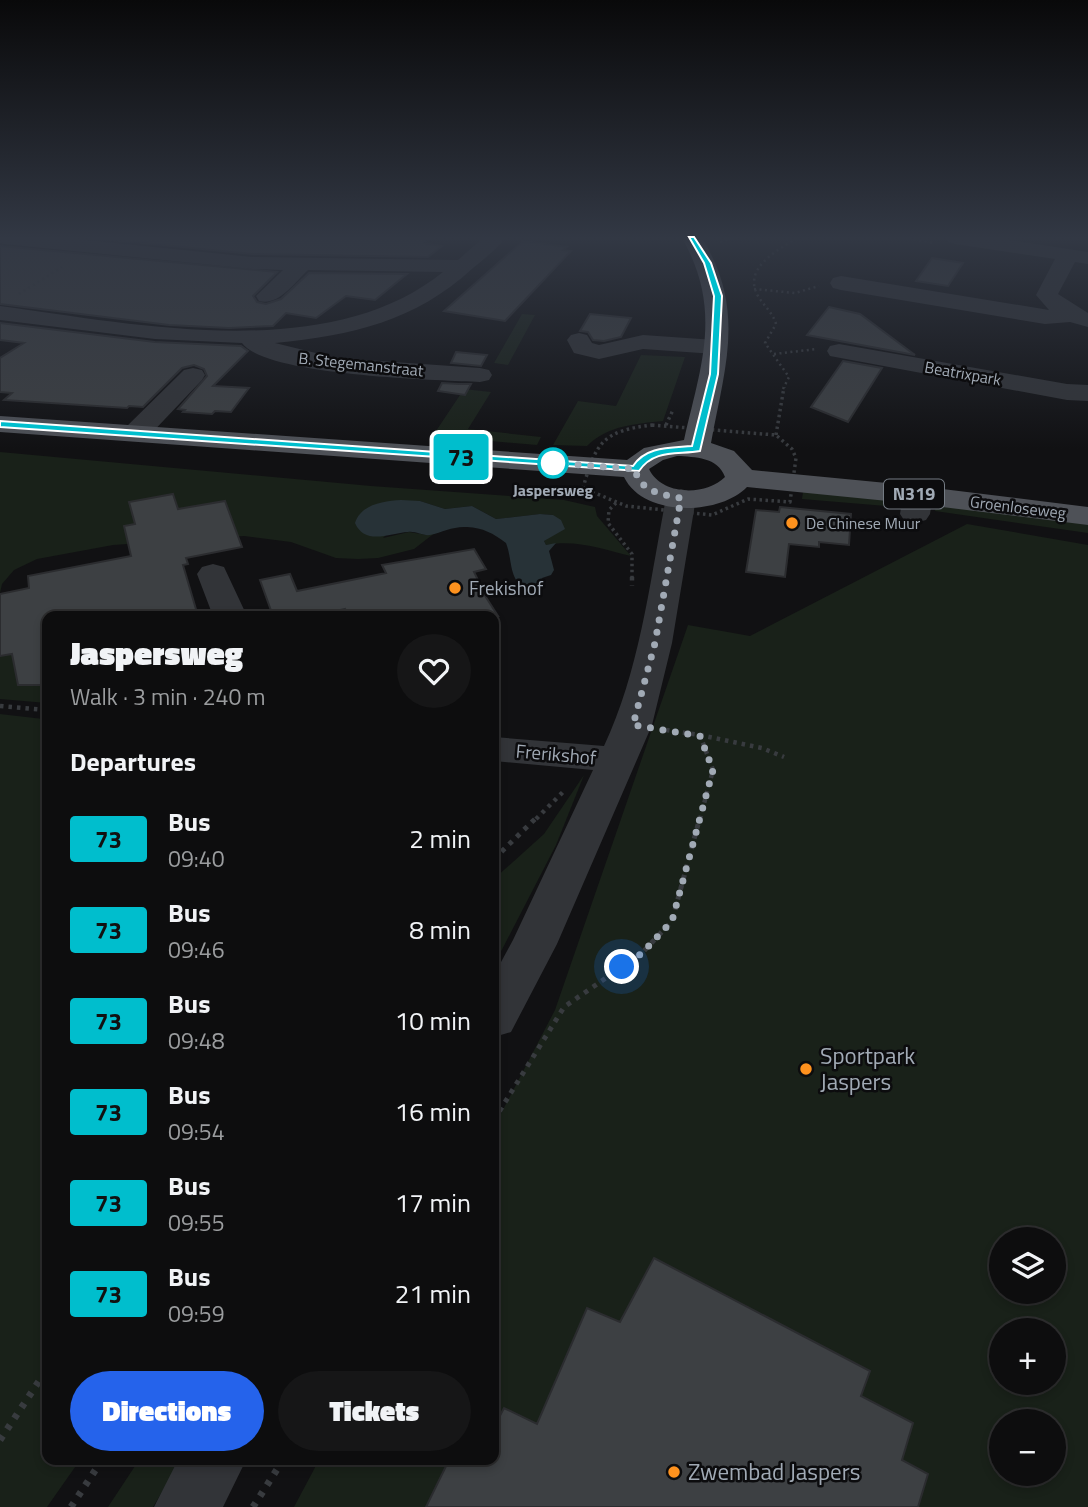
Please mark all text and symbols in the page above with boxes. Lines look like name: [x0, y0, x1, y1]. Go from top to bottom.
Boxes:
street label: B. Stegemanstraat: [297, 346, 425, 383]
street label: Beatrixpark: [923, 354, 1004, 392]
line badge: 73: [430, 434, 492, 480]
text: 73: [448, 439, 474, 475]
marker: Jaspersweg: [538, 448, 568, 478]
place label: Jaspersweg: [513, 478, 593, 502]
road number: N319: [884, 480, 944, 508]
street label: Groenloseweg: [969, 489, 1067, 525]
place label: De Chinese Muur: [806, 511, 921, 535]
marker: De Chinese Muur: [784, 515, 800, 531]
place label: Frekishof: [469, 573, 544, 602]
marker: Frekishof: [447, 580, 463, 596]
text: Jaspersweg: [70, 628, 243, 678]
button: heart: [397, 634, 471, 708]
text: Walk · 3 min · 240 m: [70, 679, 266, 714]
street label: Frerikshof: [515, 736, 598, 772]
text: Departures: [70, 742, 196, 781]
text: Bus: [168, 802, 210, 841]
text: 2 min: [409, 819, 471, 858]
text: 73: [95, 821, 122, 857]
text: 09:40: [168, 841, 225, 876]
text: Bus: [168, 893, 210, 932]
text: 8 min: [409, 910, 471, 949]
text: 73: [95, 912, 122, 948]
text: 09:46: [168, 932, 225, 967]
your location: [604, 949, 639, 984]
text: Bus: [168, 984, 210, 1023]
text: 10 min: [395, 1001, 471, 1040]
text: 73: [95, 1003, 122, 1039]
text: 09:48: [168, 1023, 225, 1058]
place label: Sportpark Jaspers: [820, 1038, 915, 1099]
marker: Sportpark Jaspers: [798, 1061, 814, 1077]
text: Bus: [168, 1075, 210, 1114]
text: 16 min: [395, 1092, 471, 1131]
text: 73: [95, 1094, 122, 1130]
text: 09:54: [168, 1114, 225, 1149]
text: Bus: [168, 1166, 210, 1205]
text: 17 min: [395, 1183, 471, 1222]
text: 73: [95, 1185, 122, 1221]
text: 09:55: [168, 1205, 225, 1240]
map controls: [989, 1227, 1066, 1486]
button: layers: [989, 1227, 1066, 1304]
text: Bus: [168, 1257, 210, 1296]
text: 21 min: [395, 1274, 471, 1313]
text: 73: [95, 1276, 122, 1312]
text: 09:59: [168, 1296, 225, 1331]
button: +: [989, 1318, 1066, 1395]
button: Directions: [70, 1371, 264, 1451]
button: Tickets: [278, 1371, 471, 1451]
button: −: [989, 1409, 1066, 1486]
place label: Zwembad Jaspers: [688, 1454, 860, 1489]
marker: Zwembad Jaspers: [666, 1464, 682, 1480]

